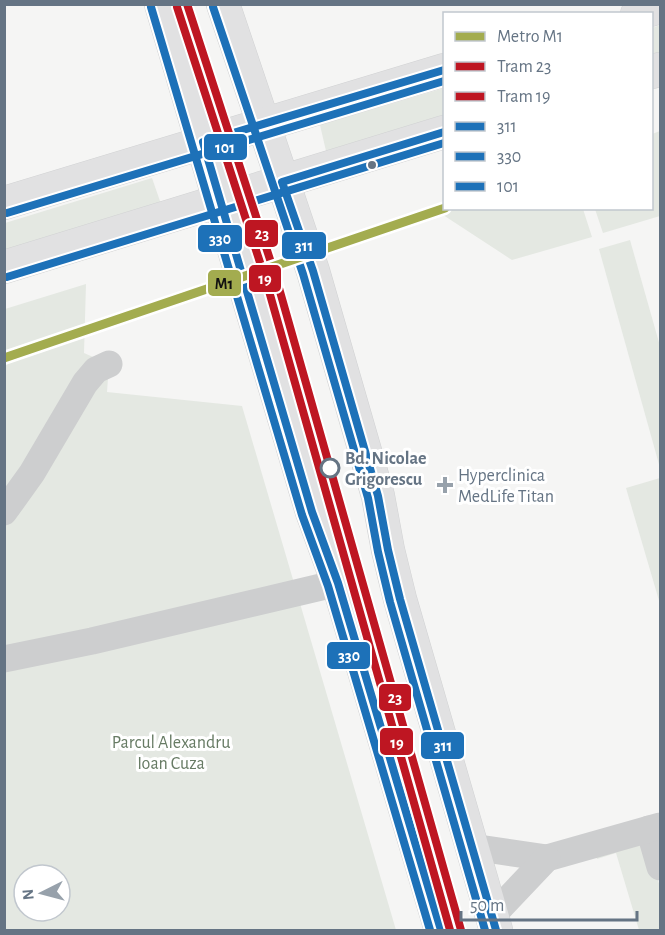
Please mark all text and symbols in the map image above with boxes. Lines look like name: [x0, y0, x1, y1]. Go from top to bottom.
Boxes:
legend: [443, 12, 653, 210]
text: Metro M1: [497, 28, 563, 46]
text: Tram 23: [497, 58, 551, 76]
text: Tram 19: [497, 88, 550, 106]
text: 311: [497, 118, 517, 136]
line badge: 101: [203, 133, 248, 161]
text: 101: [215, 140, 235, 156]
text: 330: [497, 148, 521, 166]
unlabelled marker: [366, 159, 378, 171]
text: 101: [497, 178, 519, 196]
line badge: 23: [244, 219, 279, 248]
line badge: 330: [197, 224, 243, 253]
text: 23: [255, 226, 269, 242]
text: 330: [209, 231, 231, 247]
line badge: 311: [281, 231, 327, 260]
text: 311: [295, 238, 313, 254]
line badge: 19: [248, 264, 282, 293]
line badge: M1: [207, 269, 242, 297]
text: 19: [258, 271, 272, 287]
text: M1: [215, 276, 233, 292]
place label: Bd. Nicolae Grigorescu: [345, 450, 427, 489]
marker: Bd. Nicolae Grigorescu: [320, 458, 340, 478]
place label: Hyperclinica MedLife Titan: [458, 467, 554, 506]
marker: Hyperclinica MedLife Titan: [436, 476, 454, 494]
line badge: 330: [326, 641, 371, 670]
text: 330: [338, 648, 360, 664]
line badge: 23: [378, 683, 412, 712]
text: 23: [388, 690, 402, 706]
line badge: 19: [379, 727, 414, 756]
line badge: 311: [420, 731, 465, 760]
park label: Parcul Alexandru Ioan Cuza: [112, 734, 230, 773]
text: 19: [390, 735, 404, 751]
text: 311: [434, 738, 452, 754]
north arrow: [12, 863, 72, 923]
scale bar: [461, 884, 636, 922]
text: N: [20, 888, 37, 901]
text: 50 m: [470, 897, 504, 915]

